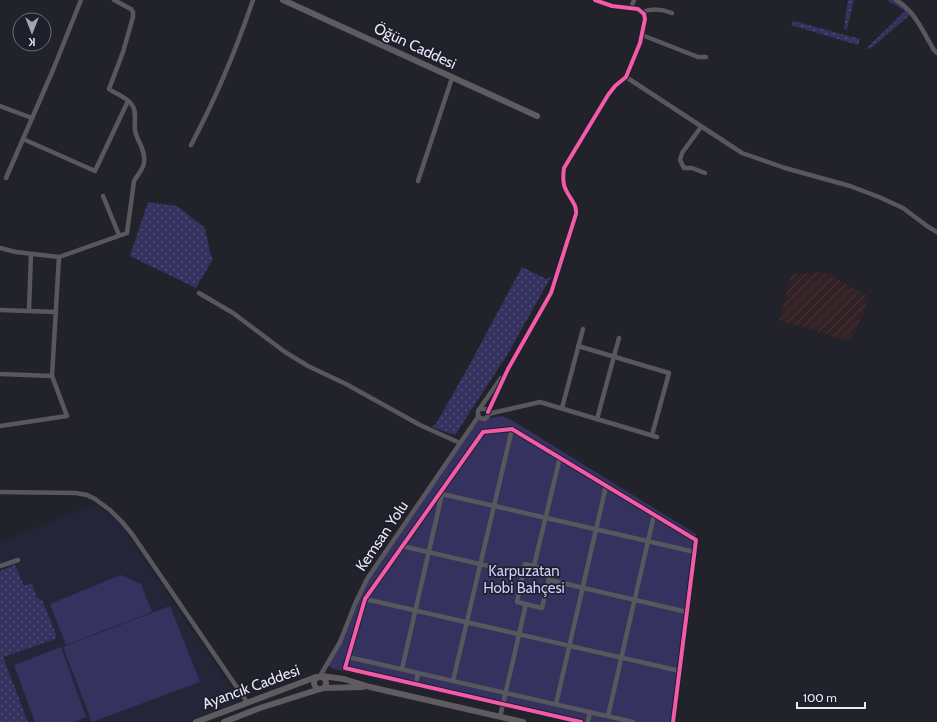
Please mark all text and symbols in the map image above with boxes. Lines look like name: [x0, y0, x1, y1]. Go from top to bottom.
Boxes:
north arrow: [12, 12, 52, 52]
street label: Öğün Caddesi: [371, 19, 459, 73]
text: K: [28, 35, 35, 49]
street label: Kemsan Yolu: [352, 497, 412, 575]
park label: Karpuzatan Hobi Bahçesi: [483, 562, 565, 597]
street label: Ayancık Caddesi: [200, 661, 302, 713]
scale bar: [797, 684, 865, 710]
text: 100 m: [803, 690, 837, 705]

